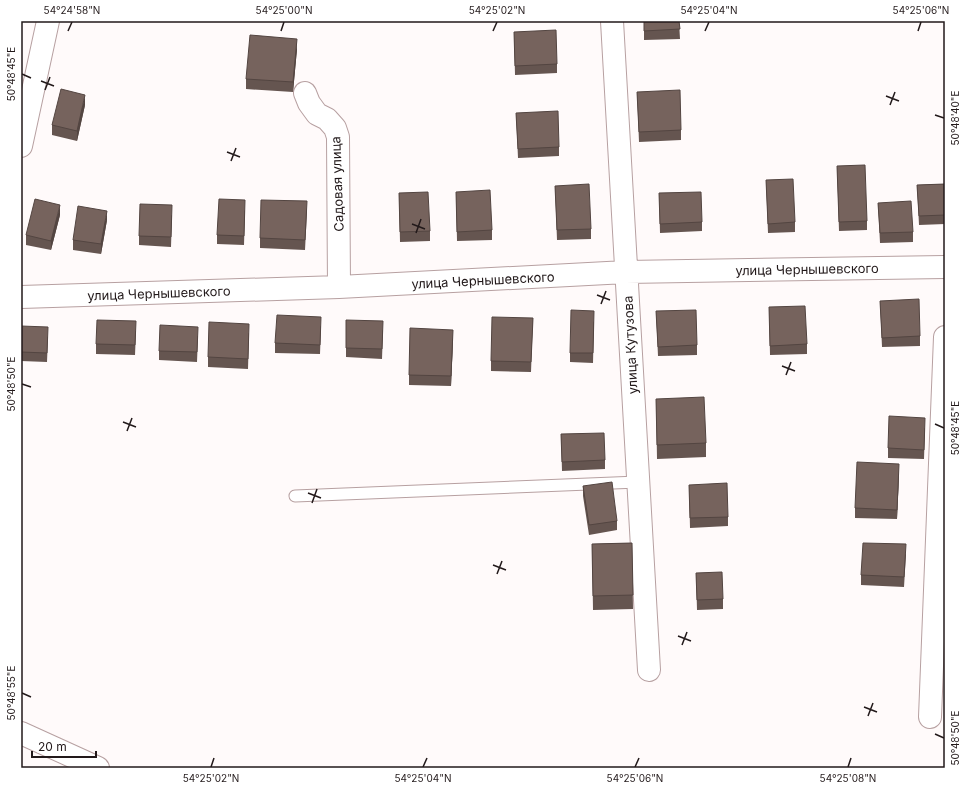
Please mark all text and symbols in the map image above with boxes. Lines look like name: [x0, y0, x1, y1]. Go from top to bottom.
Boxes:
text: 54°24'58"N: [44, 4, 100, 16]
text: 54°25'00"N: [256, 4, 312, 16]
text: 54°25'02"N: [469, 4, 525, 16]
text: 54°25'04"N: [680, 4, 738, 16]
text: 54°25'06"N: [893, 4, 949, 16]
text: 50°48'45"E: [5, 47, 17, 101]
text: 50°48'40"E: [949, 91, 961, 145]
street label: Садовая улица: [327, 136, 347, 232]
street label: улица Чернышевского: [735, 260, 879, 278]
street label: улица Чернышевского: [411, 268, 555, 292]
street label: улица Чернышевского: [87, 282, 231, 303]
street label: улица Кутузова: [619, 295, 641, 395]
text: 50°48'50"E: [5, 356, 17, 412]
text: 50°48'45"E: [949, 401, 961, 455]
text: 50°48'55"E: [5, 666, 17, 720]
text: 50°48'50"E: [949, 710, 961, 766]
scale bar: [32, 733, 96, 759]
text: 20 m: [38, 739, 67, 754]
text: 54°25'02"N: [183, 772, 239, 784]
text: 54°25'04"N: [394, 772, 452, 784]
text: 54°25'06"N: [607, 772, 663, 784]
text: 54°25'08"N: [820, 772, 876, 784]

